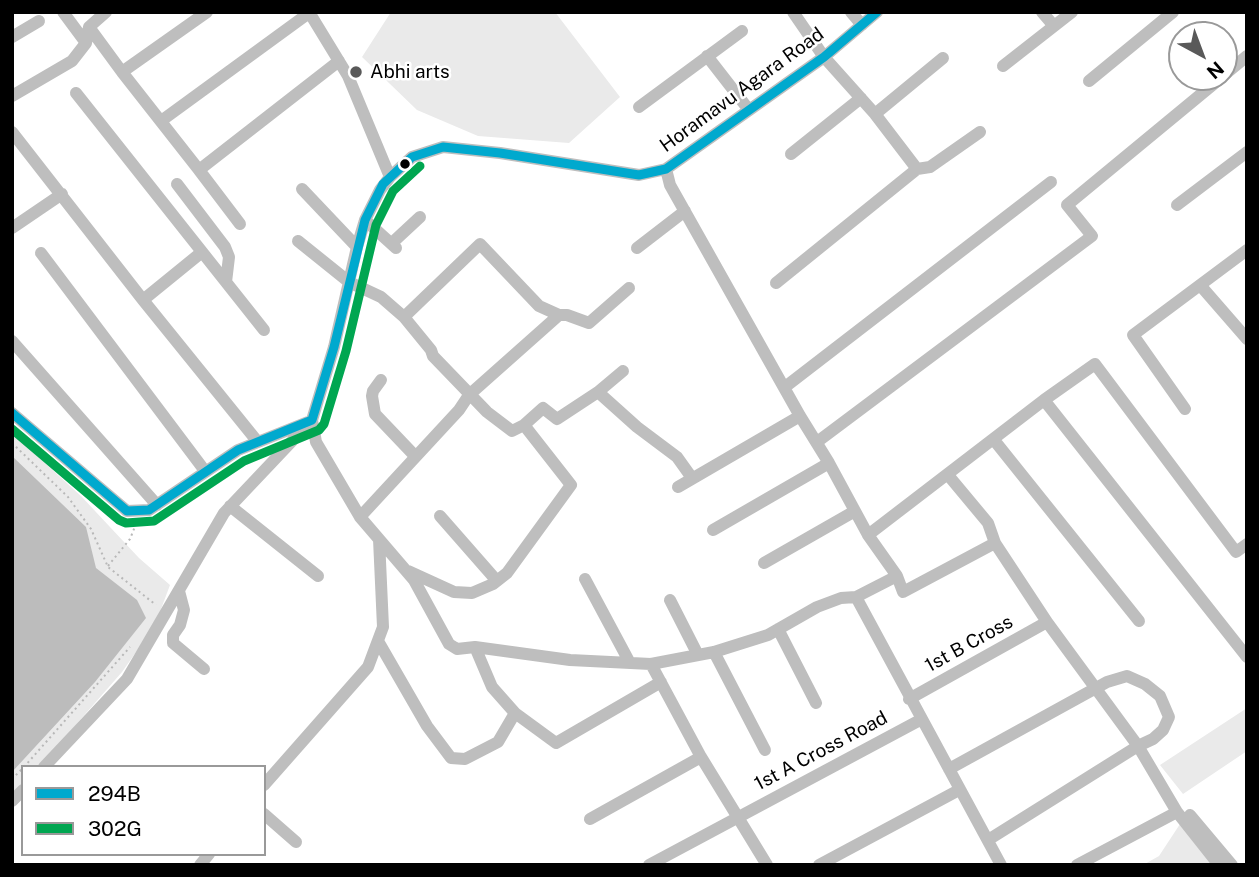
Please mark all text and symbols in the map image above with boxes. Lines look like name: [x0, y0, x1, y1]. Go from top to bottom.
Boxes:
north arrow: [1168, 21, 1238, 91]
street label: Horamavu Agara Road: [656, 23, 828, 157]
text: N: [1203, 57, 1228, 84]
place label: Abhi arts: [370, 61, 450, 83]
marker: Abhi arts: [348, 64, 364, 80]
unlabelled marker: [398, 157, 412, 171]
street label: 1st B Cross: [921, 611, 1017, 677]
street label: 1st A Cross Road: [751, 706, 891, 796]
legend: [21, 765, 266, 856]
text: 294B: [88, 781, 141, 806]
text: 302G: [88, 816, 142, 841]

